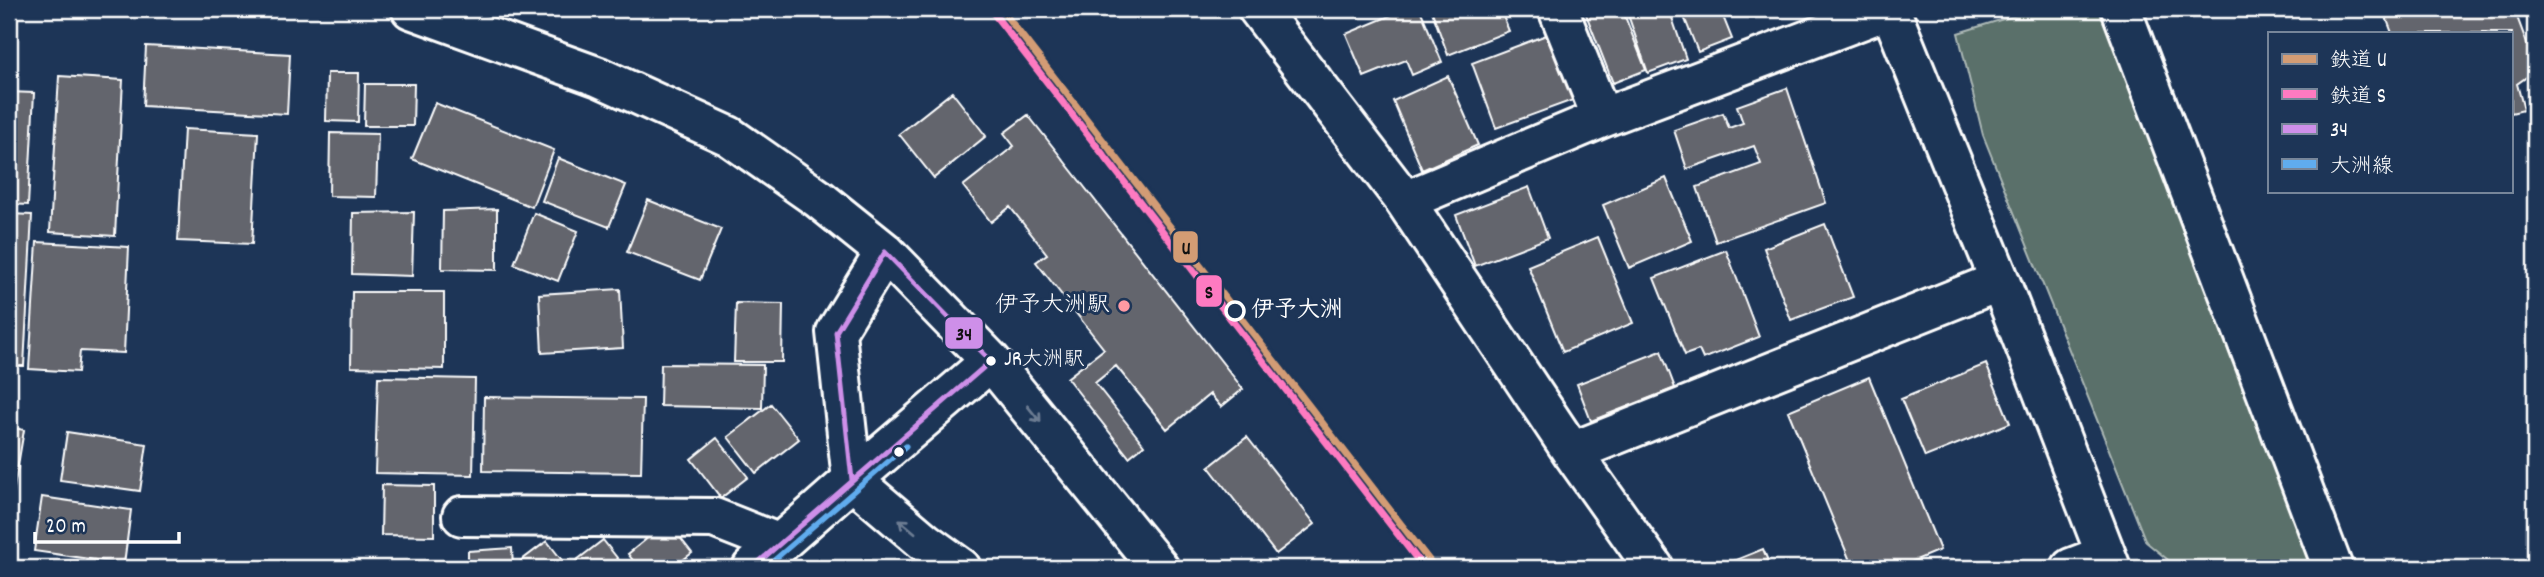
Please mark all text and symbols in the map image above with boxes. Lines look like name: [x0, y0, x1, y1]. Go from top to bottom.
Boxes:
legend: [2268, 32, 2512, 192]
text: 鉄道 U: [2330, 47, 2387, 77]
text: 鉄道 S: [2330, 83, 2386, 113]
text: 34: [2330, 117, 2348, 147]
text: 大洲線: [2330, 153, 2393, 183]
line badge: U: [1172, 230, 1199, 264]
text: U: [1181, 237, 1191, 264]
line badge: S: [1195, 274, 1223, 308]
text: S: [1205, 281, 1213, 308]
place label: 伊予大洲駅: [995, 290, 1110, 323]
place label: 伊予大洲: [1251, 295, 1343, 328]
marker: 伊予大洲駅: [1116, 298, 1132, 314]
marker: 伊予大洲: [1225, 301, 1245, 321]
line badge: 34: [944, 316, 984, 350]
text: 34: [956, 323, 972, 350]
place label: JR大洲駅: [1004, 346, 1085, 376]
marker: JR大洲駅: [984, 354, 998, 368]
one-way arrow: [1026, 405, 1042, 423]
unlabelled marker: [892, 445, 906, 459]
scale bar: [35, 500, 178, 544]
text: 20 m: [46, 513, 86, 543]
one-way arrow: [898, 518, 916, 534]

